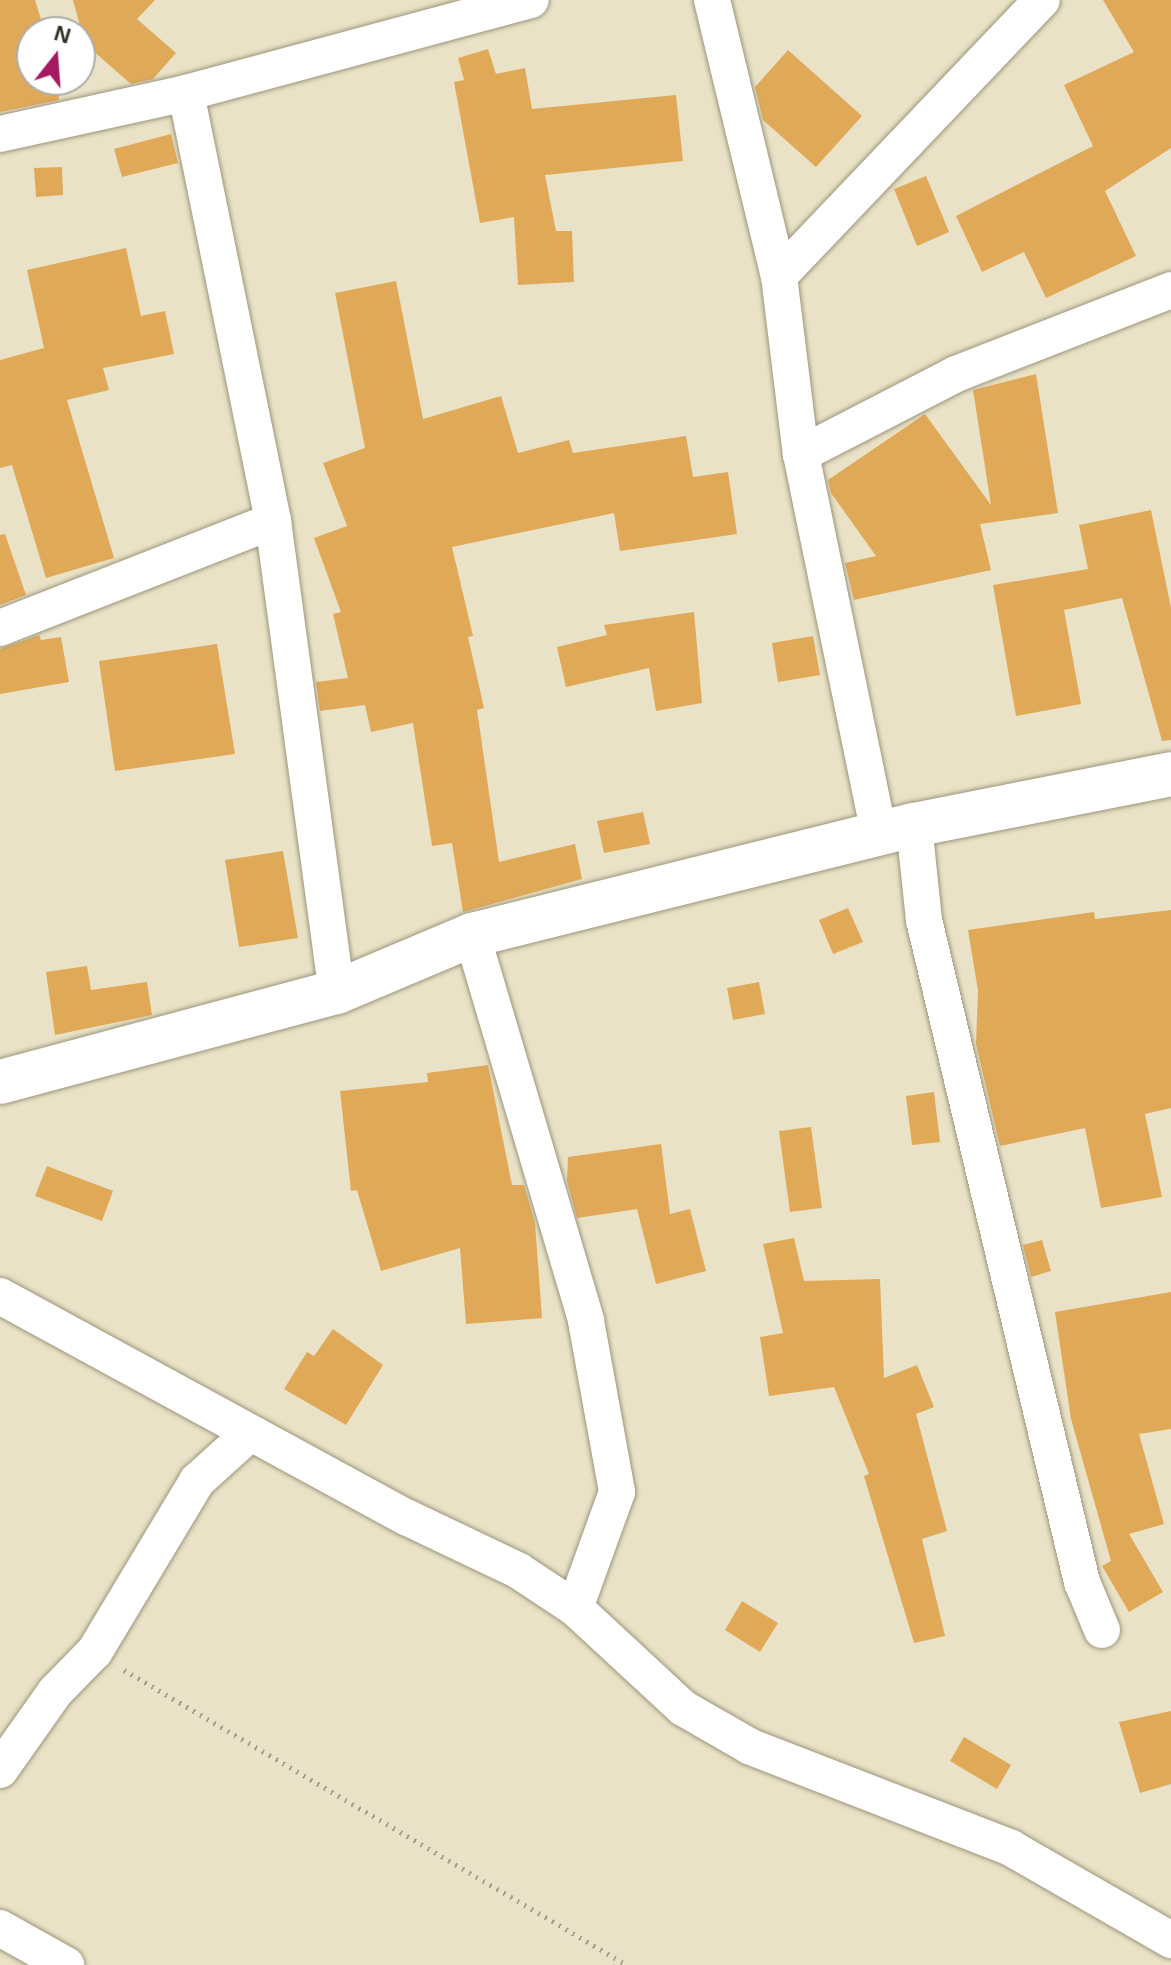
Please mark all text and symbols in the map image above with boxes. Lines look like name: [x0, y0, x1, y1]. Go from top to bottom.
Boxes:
north arrow: [16, 16, 96, 96]
text: N: [51, 20, 74, 49]

